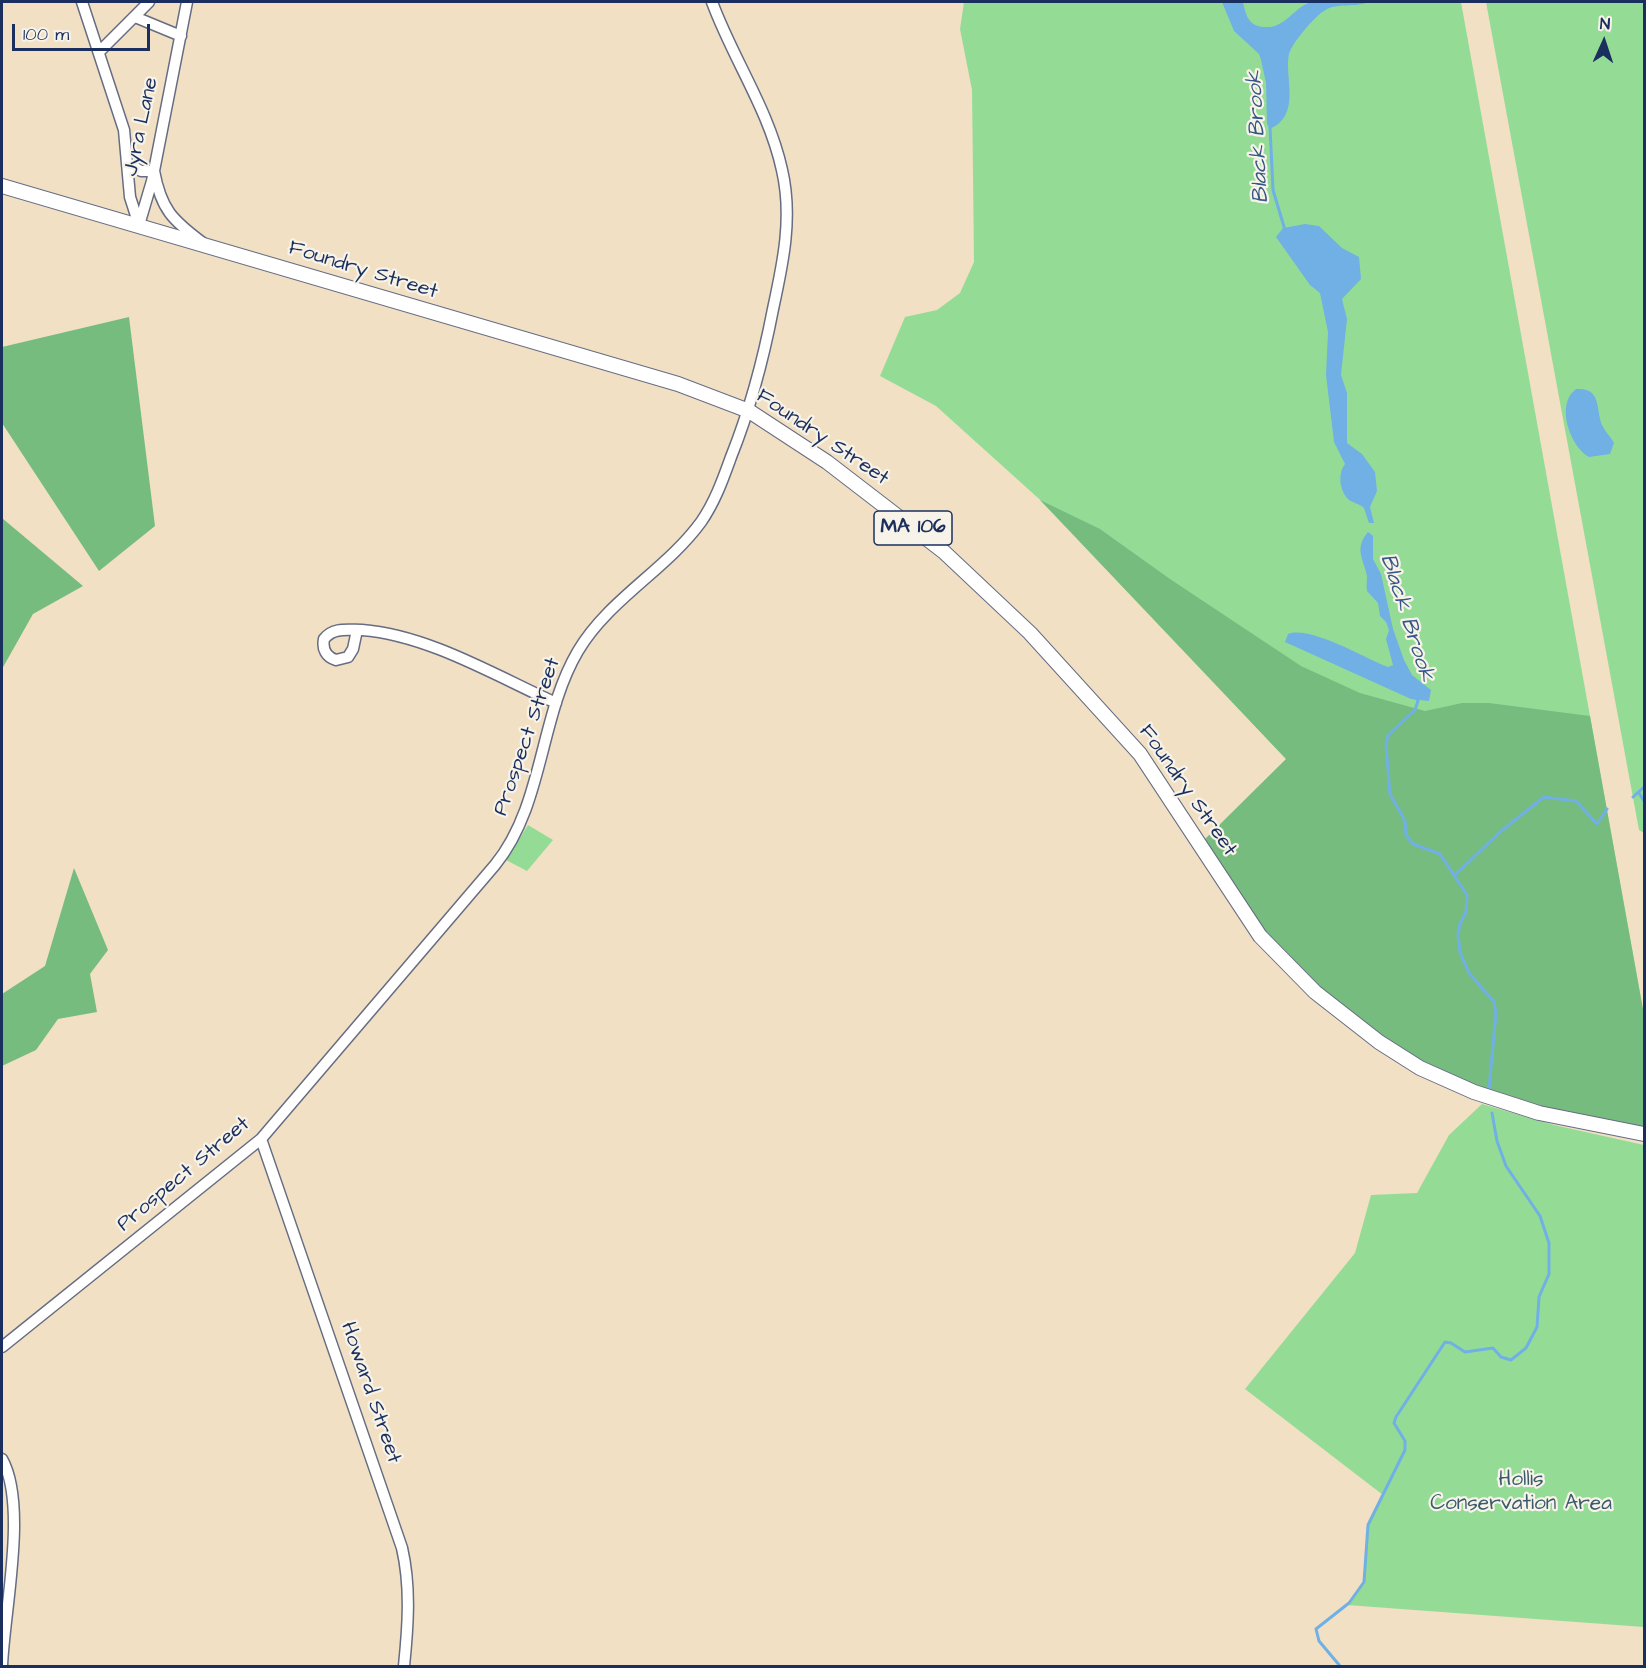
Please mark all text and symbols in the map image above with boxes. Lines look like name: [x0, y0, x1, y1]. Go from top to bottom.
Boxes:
scale bar: [15, 12, 153, 50]
north arrow: [1574, 12, 1634, 72]
text: N: [1599, 13, 1611, 35]
text: 100 m: [23, 22, 69, 47]
water label: Black Brook: [1242, 70, 1276, 204]
street label: Jyra Lane: [119, 75, 165, 179]
street label: Foundry Street: [285, 236, 441, 306]
street label: Foundry Street: [751, 384, 893, 492]
road number: MA 106: [874, 511, 952, 545]
water label: Black Brook: [1373, 551, 1439, 685]
street label: Prospect Street: [489, 655, 567, 819]
street label: Foundry Street: [1132, 720, 1242, 862]
street label: Prospect Street: [113, 1112, 255, 1238]
street label: Howard Street: [334, 1319, 406, 1467]
park label: Hollis Conservation Area: [1430, 1468, 1612, 1518]

